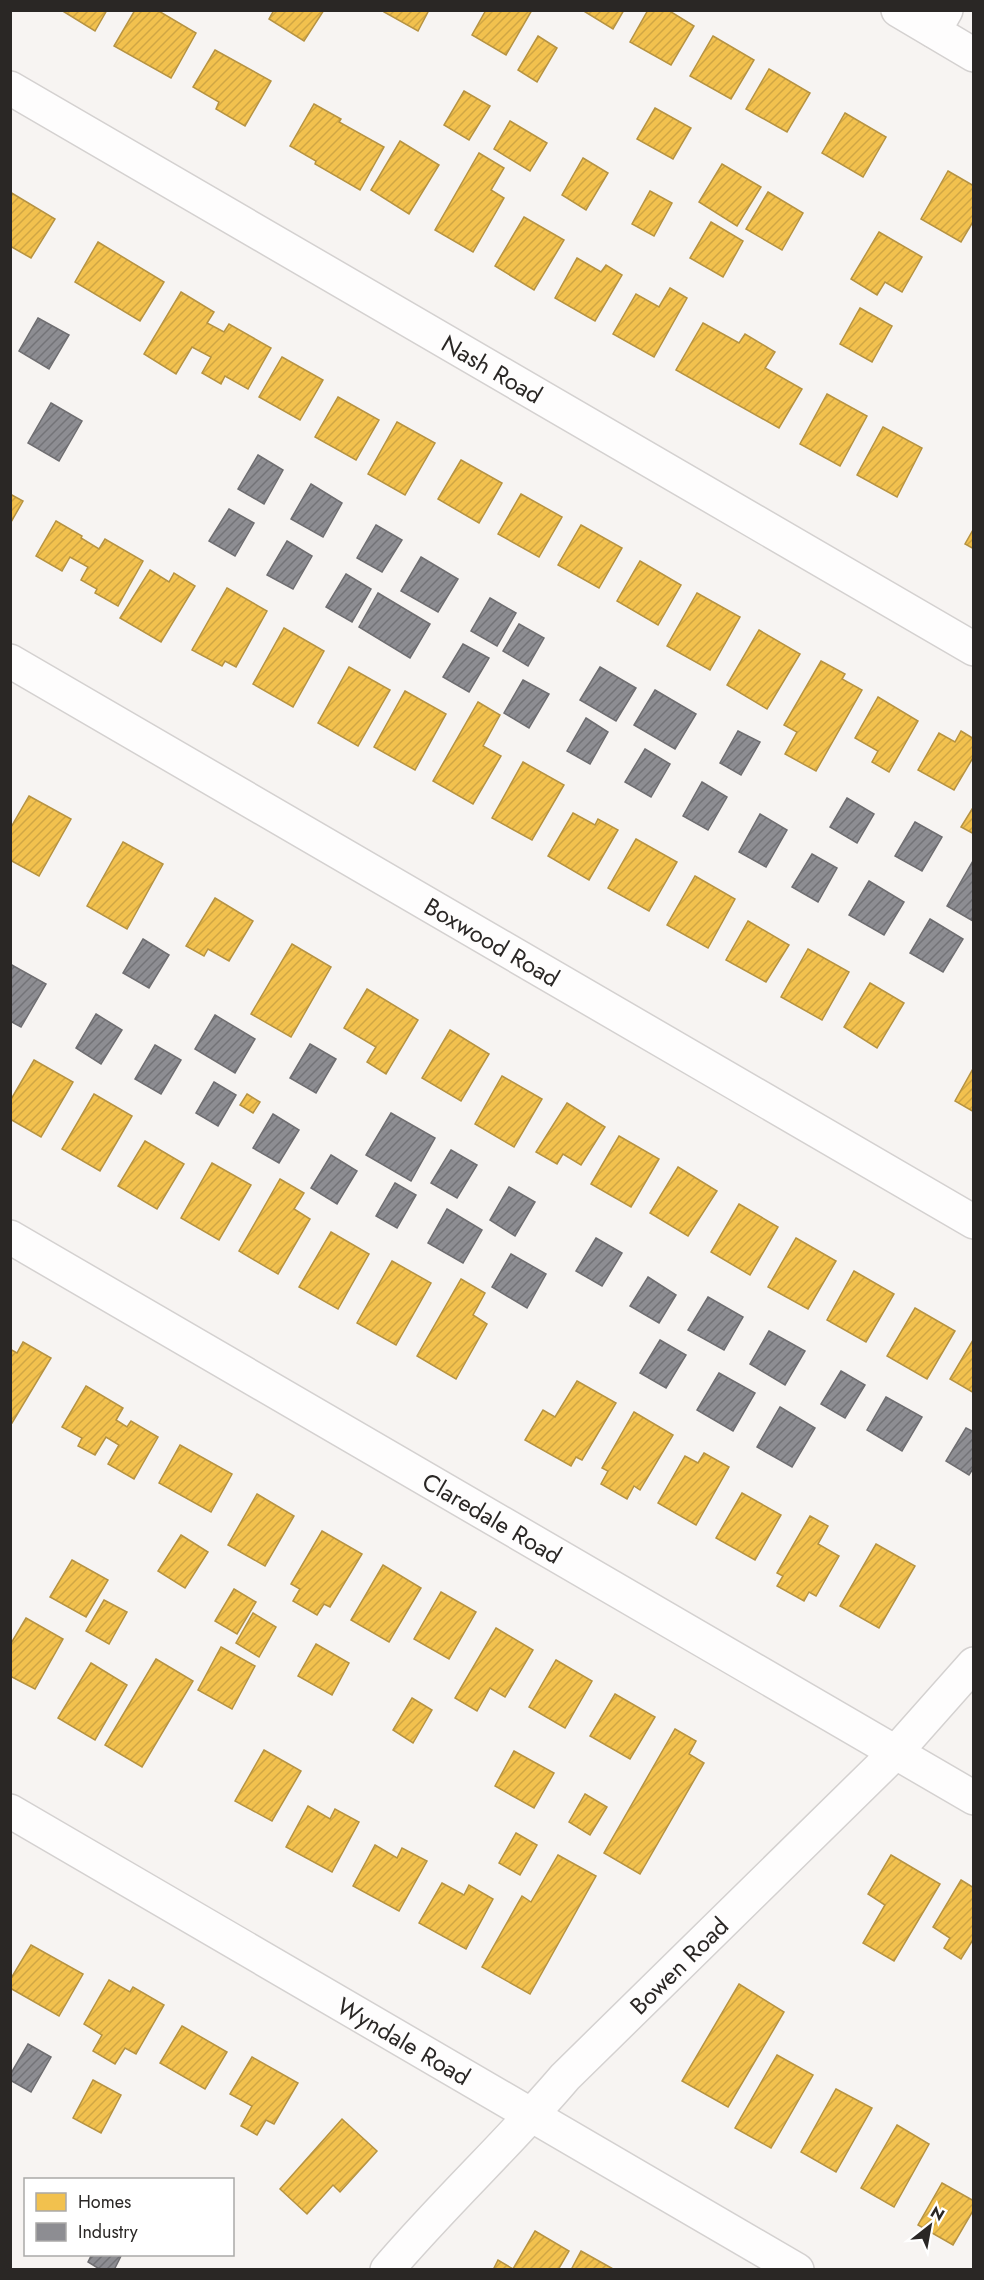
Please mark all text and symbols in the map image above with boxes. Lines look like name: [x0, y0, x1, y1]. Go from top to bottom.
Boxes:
street label: Nash Road: [435, 326, 549, 412]
street label: Boxwood Road: [418, 888, 567, 995]
street label: Claredale Road: [416, 1463, 568, 1572]
street label: Bowen Road: [622, 1909, 736, 2022]
street label: Wyndale Road: [331, 1988, 477, 2093]
legend: [24, 2178, 234, 2256]
text: Homes: [78, 2189, 131, 2215]
north arrow: [900, 2196, 960, 2256]
text: N: [926, 2200, 949, 2227]
text: Industry: [78, 2219, 138, 2245]

